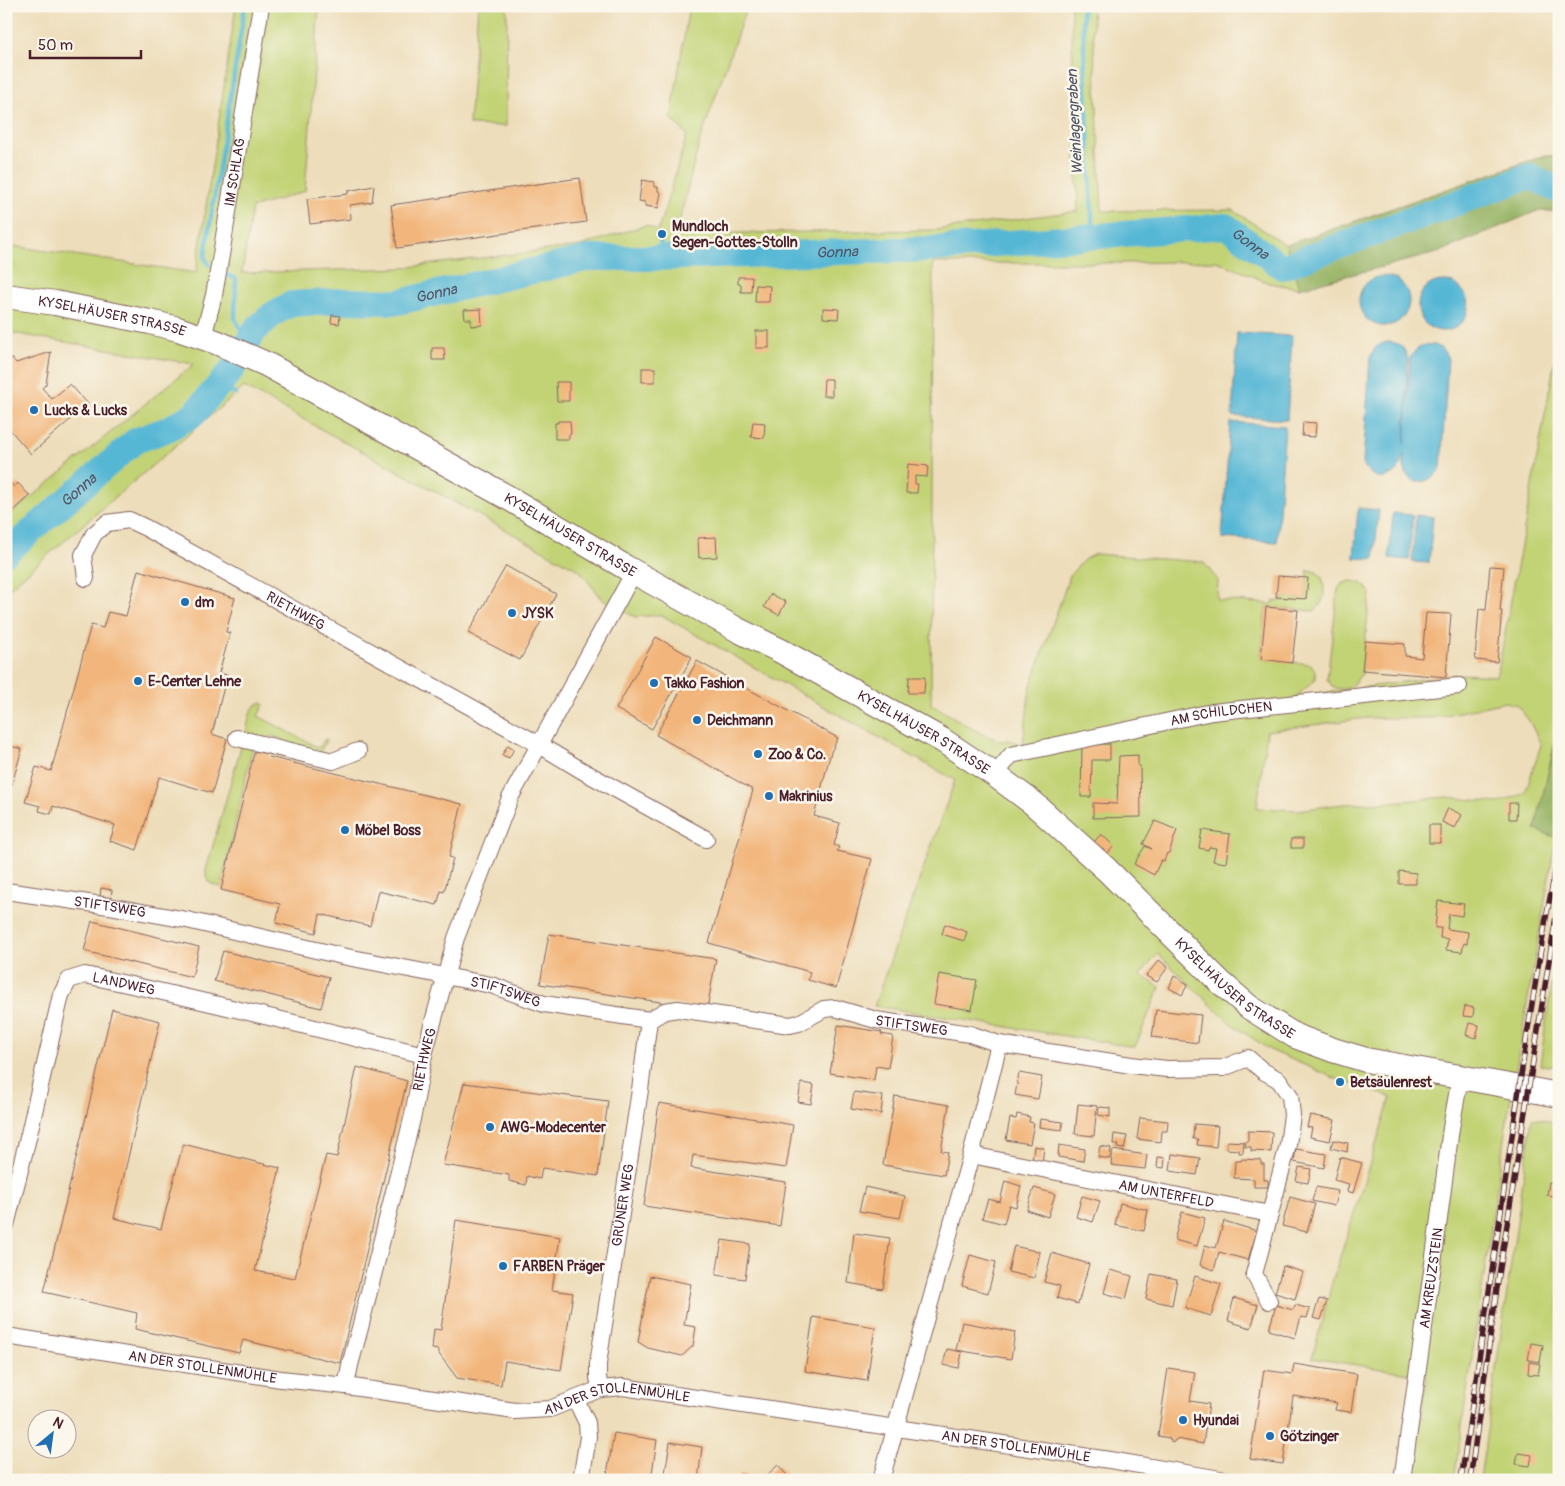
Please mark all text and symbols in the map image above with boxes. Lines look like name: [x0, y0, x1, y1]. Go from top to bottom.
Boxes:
scale bar: [30, 28, 141, 60]
text: 50 m: [38, 36, 73, 55]
water label: Weinlagergraben: [1063, 68, 1087, 175]
street label: IM SCHLAG: [220, 137, 248, 208]
place label: Mundloch Segen-Gottes-Stolln: [672, 218, 798, 251]
water label: Gonna: [1228, 224, 1273, 264]
marker: Mundloch Segen-Gottes-Stolln: [656, 228, 668, 240]
water label: Gonna: [816, 242, 859, 262]
water label: Gonna: [414, 279, 460, 307]
street label: KYSELHÄUSER STRASSE: [37, 292, 189, 340]
place label: Lucks & Lucks: [44, 402, 128, 419]
marker: Lucks & Lucks: [28, 404, 40, 416]
water label: Gonna: [56, 469, 101, 511]
street label: KYSELHÄUSER STRASSE: [501, 489, 640, 580]
street label: RIETHWEG: [263, 588, 328, 634]
place label: dm: [195, 594, 215, 611]
marker: dm: [179, 596, 191, 608]
place label: JYSK: [522, 605, 554, 622]
marker: JYSK: [506, 607, 518, 619]
place label: E-Center Lehne: [148, 673, 242, 690]
marker: E-Center Lehne: [132, 675, 144, 687]
place label: Takko Fashion: [663, 675, 745, 692]
marker: Takko Fashion: [648, 677, 660, 689]
street label: KYSELHÄUSER STRASSE: [855, 687, 993, 778]
street label: AM SCHILDCHEN: [1168, 697, 1273, 729]
place label: Deichmann: [707, 712, 773, 729]
marker: Deichmann: [691, 714, 703, 726]
place label: Zoo & Co.: [768, 746, 826, 763]
marker: Zoo & Co.: [752, 748, 764, 760]
place label: Makrinius: [779, 788, 833, 805]
marker: Makrinius: [763, 790, 775, 802]
place label: Möbel Boss: [355, 822, 422, 839]
marker: Möbel Boss: [339, 824, 351, 836]
street label: STIFTSWEG: [73, 892, 147, 921]
street label: KYSELHÄUSER STRASSE: [1172, 934, 1298, 1042]
street label: LANDWEG: [91, 968, 157, 999]
street label: STIFTSWEG: [469, 973, 543, 1011]
street label: STIFTSWEG: [874, 1012, 949, 1039]
street label: RIETHWEG: [409, 1026, 440, 1092]
place label: Betsäulenrest: [1350, 1074, 1432, 1091]
marker: Betsäulenrest: [1334, 1076, 1346, 1088]
place label: AWG-Modecenter: [500, 1119, 607, 1136]
marker: AWG-Modecenter: [484, 1121, 496, 1133]
street label: GRÜNER WEG: [608, 1163, 637, 1248]
street label: AM UNTERFELD: [1117, 1176, 1215, 1211]
street label: AM KREUZSTEIN: [1415, 1227, 1446, 1330]
place label: FARBEN Präger: [513, 1258, 606, 1275]
marker: FARBEN Präger: [497, 1260, 509, 1272]
street label: AN DER STOLLENMÜHLE: [127, 1347, 278, 1387]
street label: AN DER STOLLENMÜHLE: [544, 1378, 691, 1418]
north arrow: [28, 1408, 78, 1458]
place label: Hyundai: [1193, 1412, 1239, 1429]
text: N: [50, 1413, 66, 1433]
marker: Hyundai: [1177, 1414, 1189, 1426]
street label: AN DER STOLLENMÜHLE: [941, 1426, 1092, 1466]
place label: Götzinger: [1280, 1428, 1340, 1445]
marker: Götzinger: [1264, 1430, 1276, 1442]

